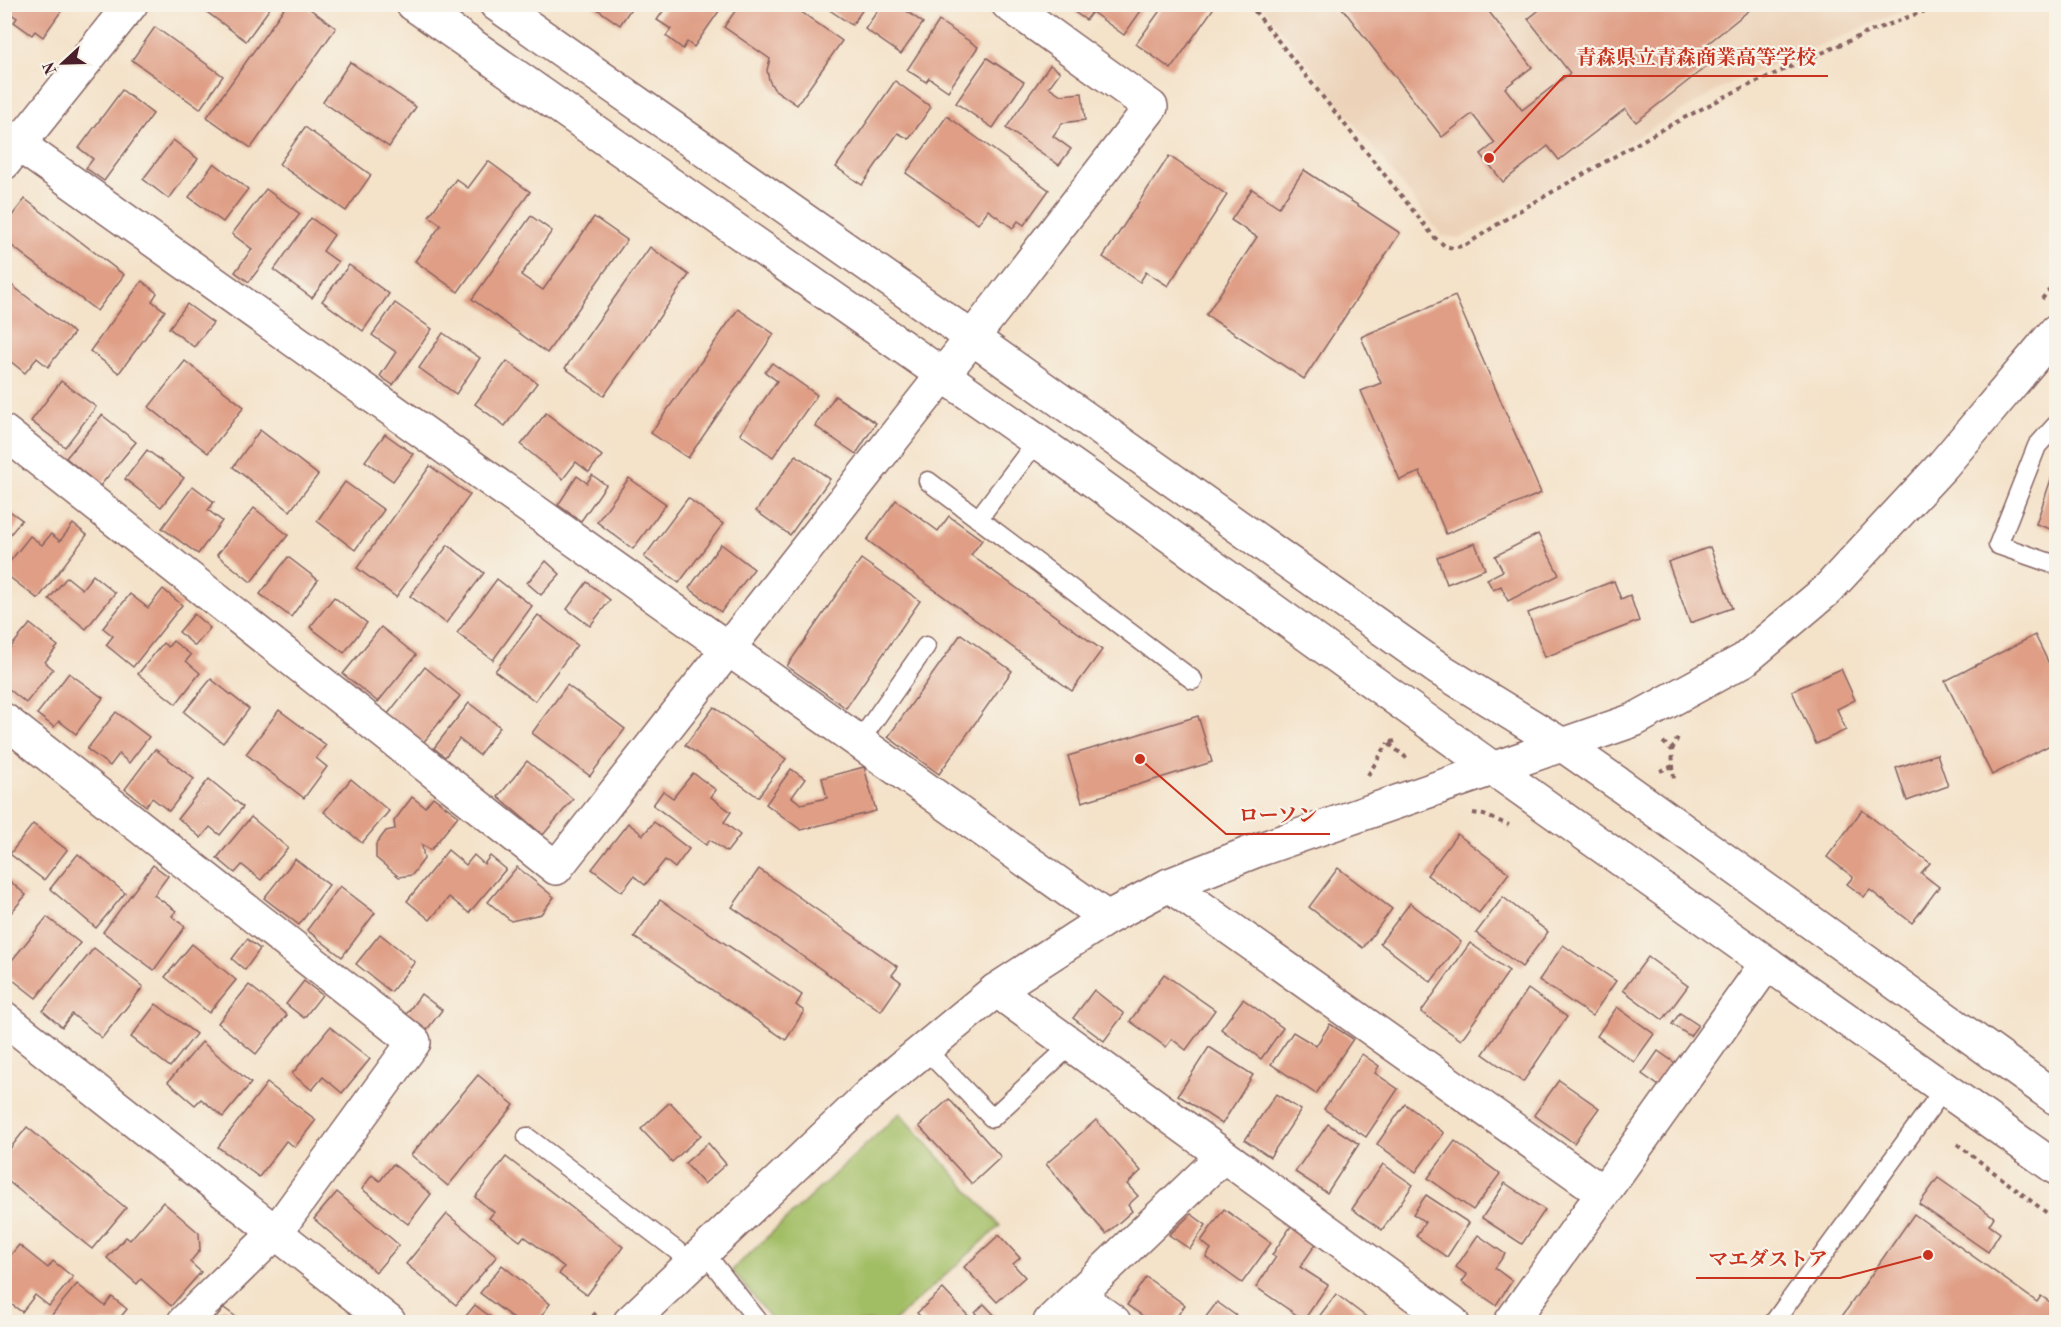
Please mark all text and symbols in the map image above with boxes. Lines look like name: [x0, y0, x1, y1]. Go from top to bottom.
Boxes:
north arrow: [33, 33, 93, 93]
callout: 青森県立青森商業高等学校: [1564, 38, 1828, 76]
text: 青森県立青森商業高等学校: [1576, 46, 1816, 69]
text: N: [41, 58, 61, 77]
callout: ローソン: [1226, 796, 1330, 834]
text: ローソン: [1238, 807, 1318, 827]
callout: マエダストア: [1696, 1240, 1840, 1278]
text: マエダストア: [1708, 1248, 1828, 1271]

